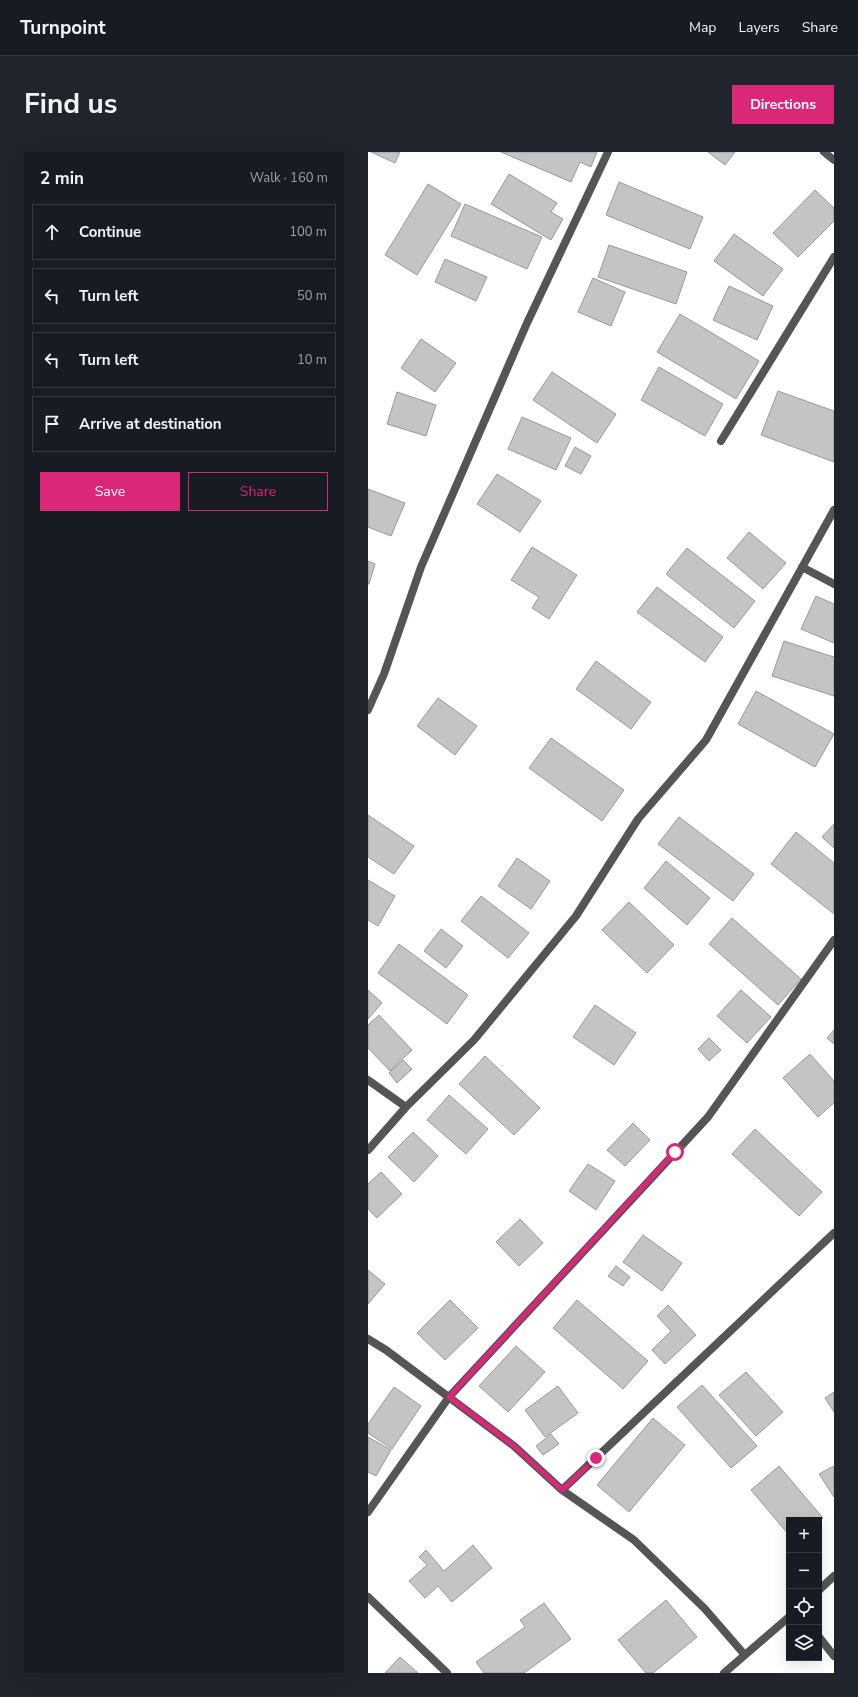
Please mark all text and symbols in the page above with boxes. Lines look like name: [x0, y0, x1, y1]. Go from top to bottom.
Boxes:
text: Turnpoint: [20, 15, 106, 41]
text: Map: [689, 18, 716, 37]
text: Layers: [738, 18, 780, 37]
text: Share: [802, 18, 838, 37]
text: Find us: [24, 85, 118, 123]
button: Directions: [732, 85, 834, 124]
text: 2 min: [40, 167, 84, 190]
text: Walk · 160 m: [250, 169, 328, 187]
icon: ahead: [41, 221, 63, 243]
text: Continue: [79, 222, 141, 242]
text: 100 m: [289, 223, 327, 241]
icon: left: [41, 285, 63, 307]
text: Turn left: [79, 286, 138, 306]
text: 50 m: [297, 287, 327, 305]
icon: left: [41, 349, 63, 371]
text: Turn left: [79, 350, 138, 370]
text: 10 m: [297, 351, 327, 369]
icon: arrive: [41, 413, 63, 435]
text: Arrive at destination: [79, 414, 222, 434]
button: Save: [40, 472, 180, 511]
button: Share: [188, 472, 328, 511]
route start: [666, 1143, 684, 1161]
route end: [587, 1449, 605, 1467]
map controls: [786, 1517, 822, 1661]
button: +: [786, 1517, 822, 1553]
button: −: [786, 1553, 822, 1589]
button: locate: [786, 1589, 822, 1625]
button: layers: [786, 1625, 822, 1661]

